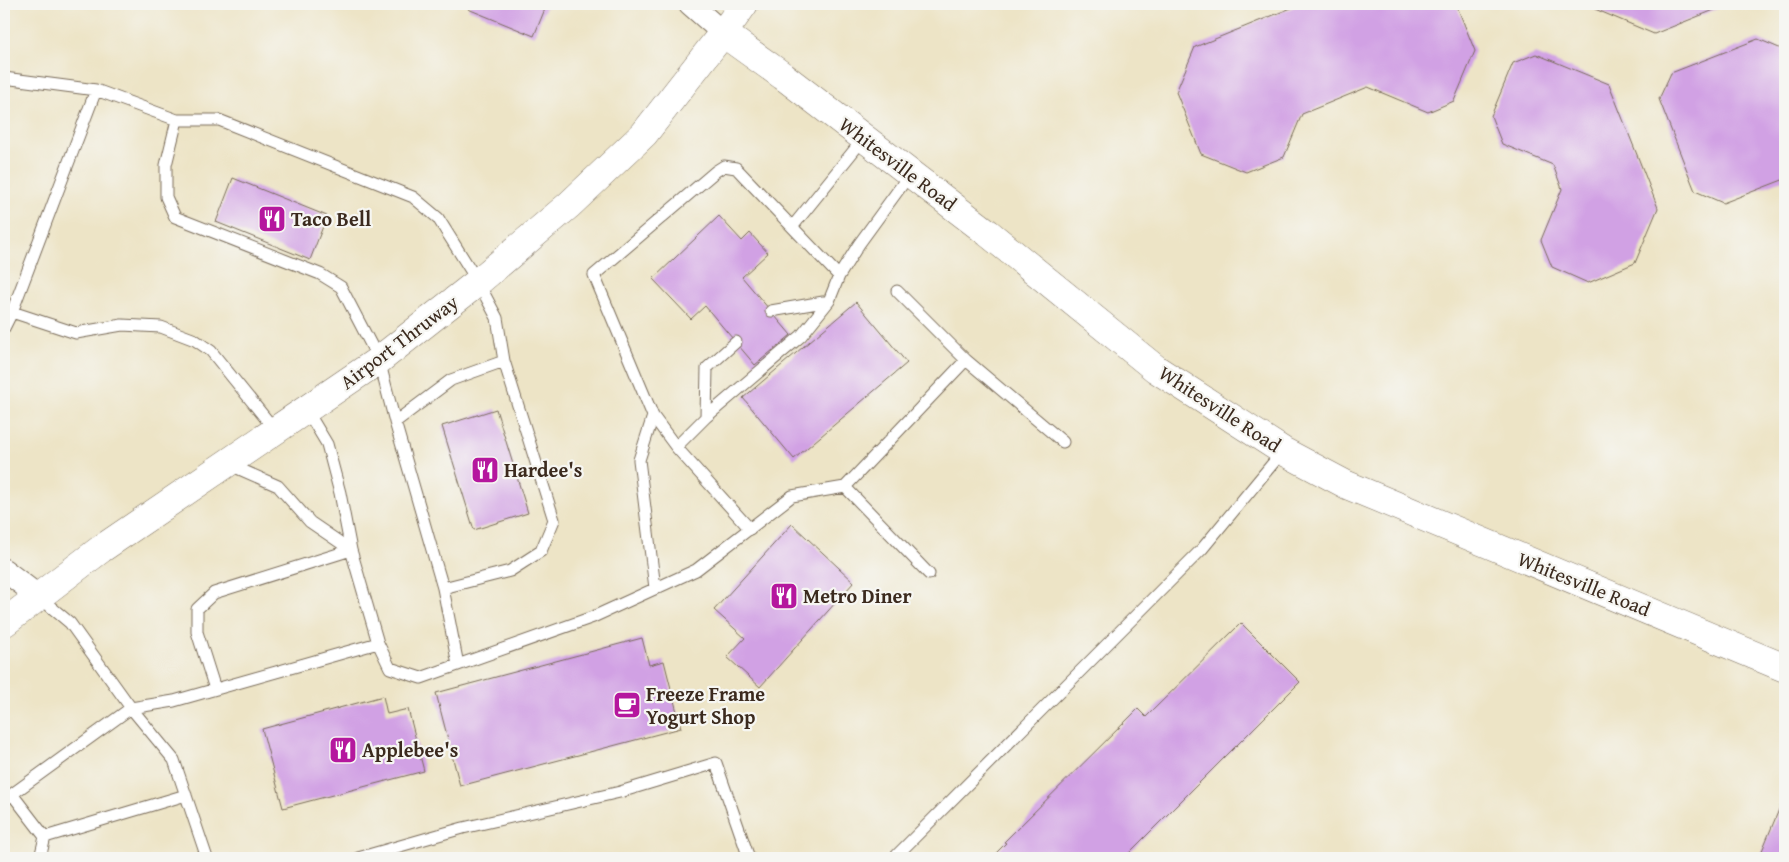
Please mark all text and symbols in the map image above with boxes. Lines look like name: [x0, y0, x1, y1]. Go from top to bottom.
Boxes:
street label: Whitesville Road: [833, 110, 963, 218]
restaurant icon: Taco Bell: [257, 204, 287, 234]
place label: Taco Bell: [291, 204, 371, 233]
street label: Airport Thruway: [333, 287, 464, 396]
street label: Whitesville Road: [1153, 358, 1287, 459]
restaurant icon: Hardee's: [470, 455, 500, 485]
place label: Hardee's: [504, 455, 582, 484]
street label: Whitesville Road: [1514, 544, 1655, 623]
restaurant icon: Metro Diner: [769, 581, 799, 611]
place label: Metro Diner: [803, 581, 912, 610]
place label: Freeze Frame Yogurt Shop: [646, 679, 765, 731]
cafe icon: Freeze Frame Yogurt Shop: [612, 690, 642, 720]
restaurant icon: Applebee's: [328, 735, 358, 765]
place label: Applebee's: [362, 735, 458, 764]

